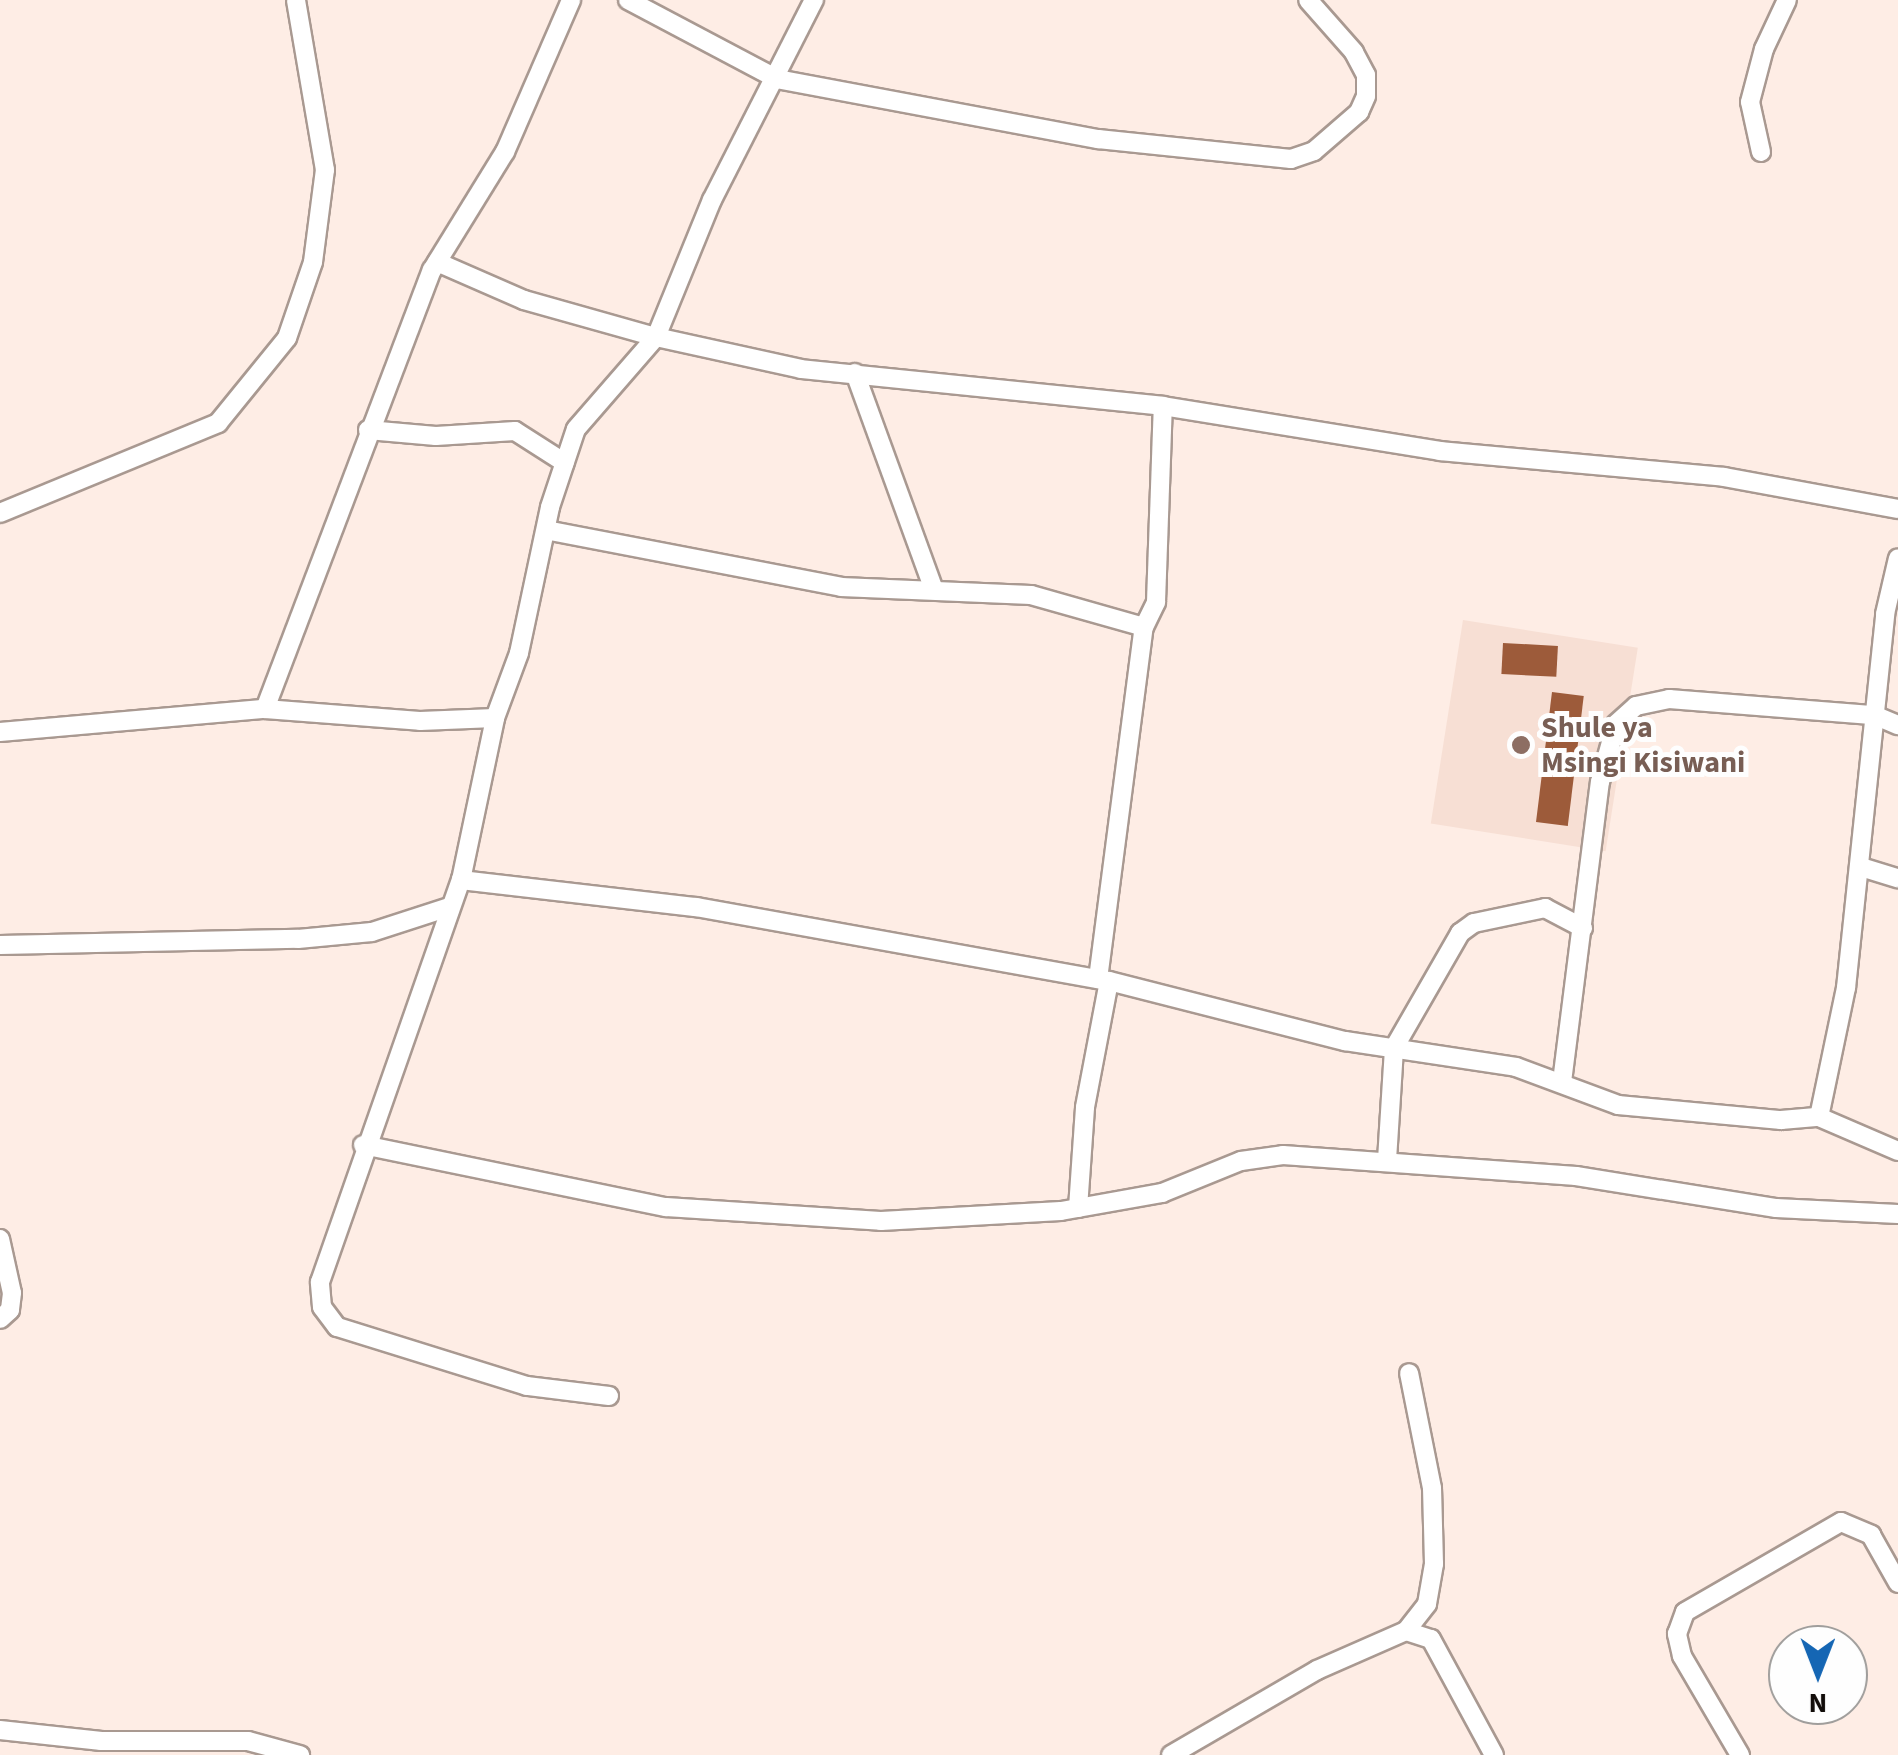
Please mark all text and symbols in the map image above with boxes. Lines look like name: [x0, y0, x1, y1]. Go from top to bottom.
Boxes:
place label: Shule ya Msingi Kisiwani: [1541, 710, 1745, 780]
marker: Shule ya Msingi Kisiwani: [1510, 734, 1532, 756]
north arrow: [1768, 1625, 1868, 1725]
text: N: [1809, 1683, 1827, 1723]

